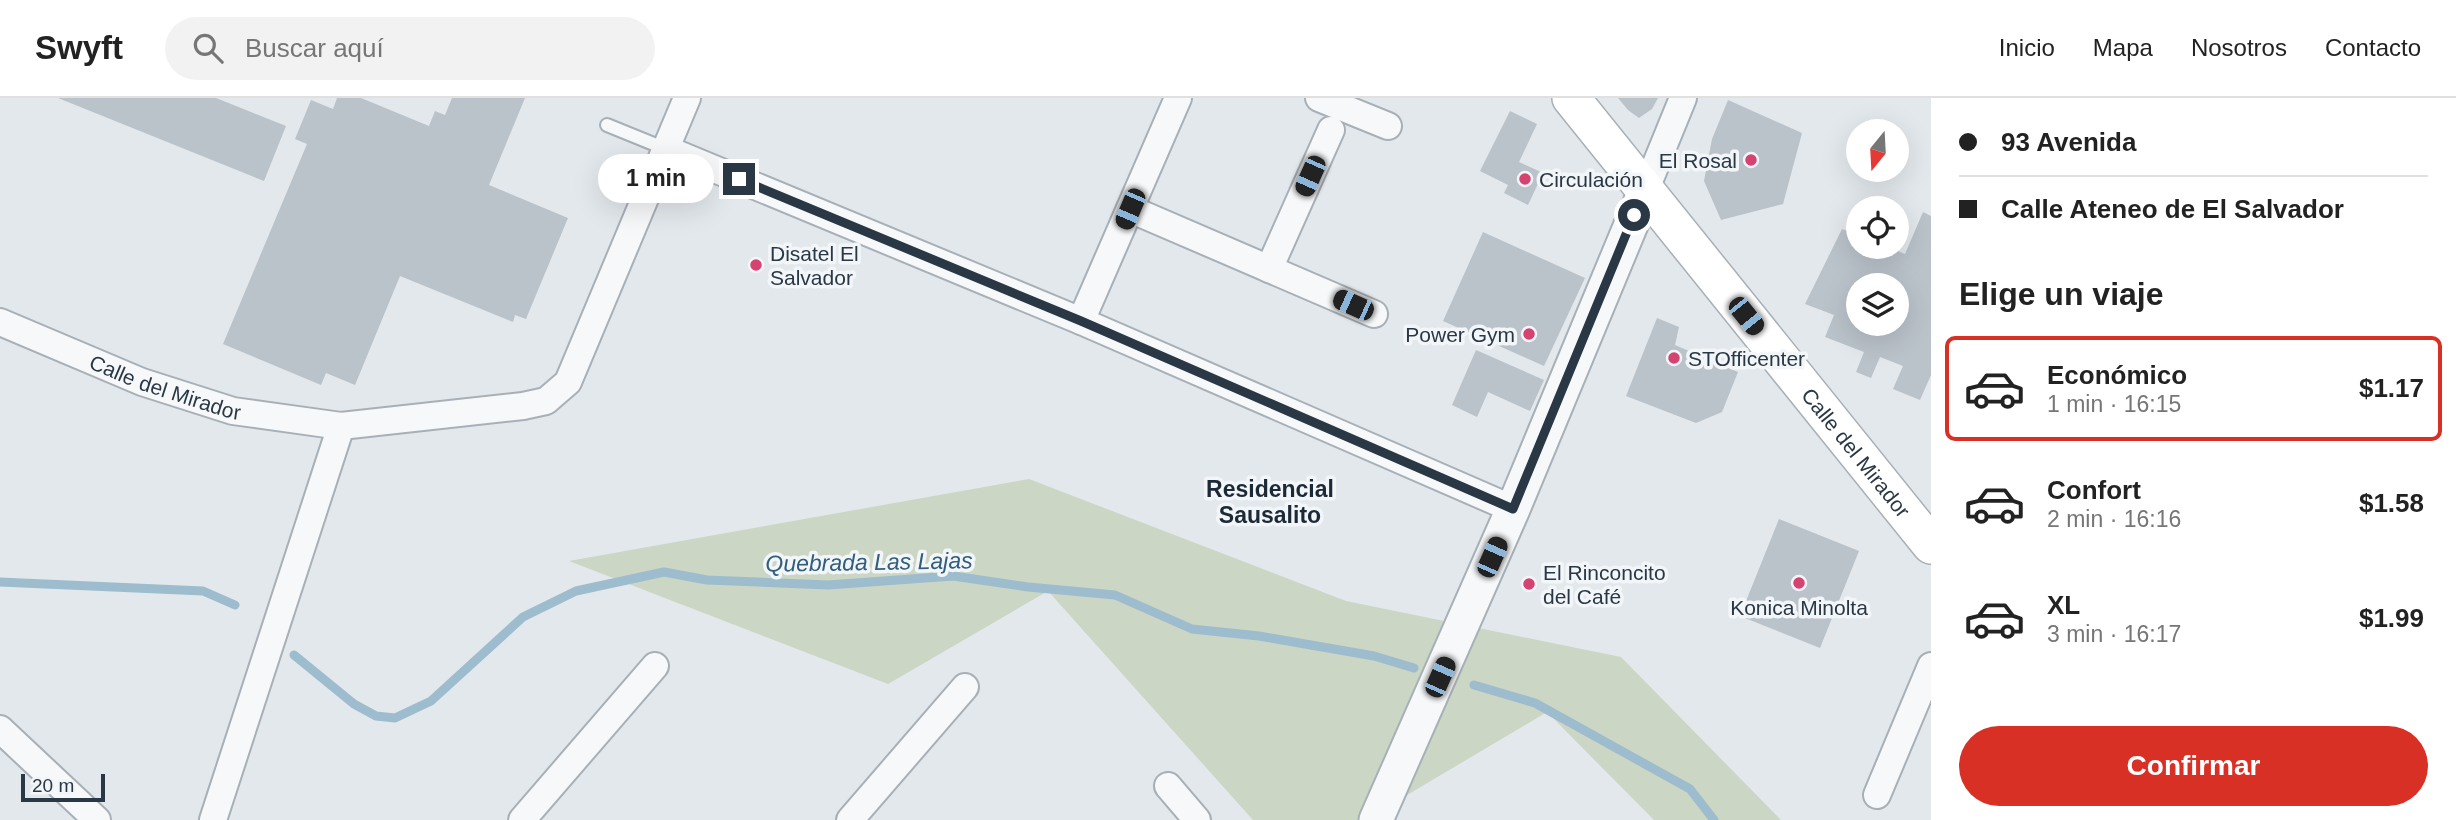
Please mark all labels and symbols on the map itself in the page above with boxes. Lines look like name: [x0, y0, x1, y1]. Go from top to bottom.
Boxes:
north arrow: [1846, 119, 1909, 182]
place label: El Rosal: [1659, 149, 1737, 172]
marker: El Rosal: [1743, 152, 1759, 168]
car: [1292, 153, 1329, 199]
callout: 1 min: [599, 154, 714, 204]
route end: [723, 163, 755, 195]
place label: Circulación: [1539, 168, 1643, 191]
marker: Circulación: [1517, 171, 1533, 187]
car: [1113, 186, 1148, 232]
route start: [1618, 199, 1650, 231]
place label: Disatel El Salvador: [770, 242, 859, 289]
marker: Disatel El Salvador: [748, 257, 764, 273]
car: [1330, 287, 1377, 323]
car: [1725, 293, 1768, 339]
place label: Power Gym: [1405, 323, 1515, 346]
marker: Power Gym: [1521, 326, 1537, 342]
place label: STOfficenter: [1688, 347, 1805, 370]
street label: Calle del Mirador: [86, 350, 242, 423]
marker: STOfficenter: [1666, 350, 1682, 366]
street label: Calle del Mirador: [1798, 383, 1915, 521]
district label: Residencial Sausalito: [1206, 476, 1334, 528]
car: [1474, 534, 1511, 580]
water label: Quebrada Las Lajas: [765, 547, 973, 577]
place label: El Rinconcito del Café: [1543, 561, 1666, 608]
marker: Konica Minolta: [1791, 575, 1807, 591]
marker: El Rinconcito del Café: [1521, 576, 1537, 592]
place label: Konica Minolta: [1730, 596, 1868, 619]
car: [1422, 654, 1459, 700]
scale bar: [21, 771, 105, 803]

